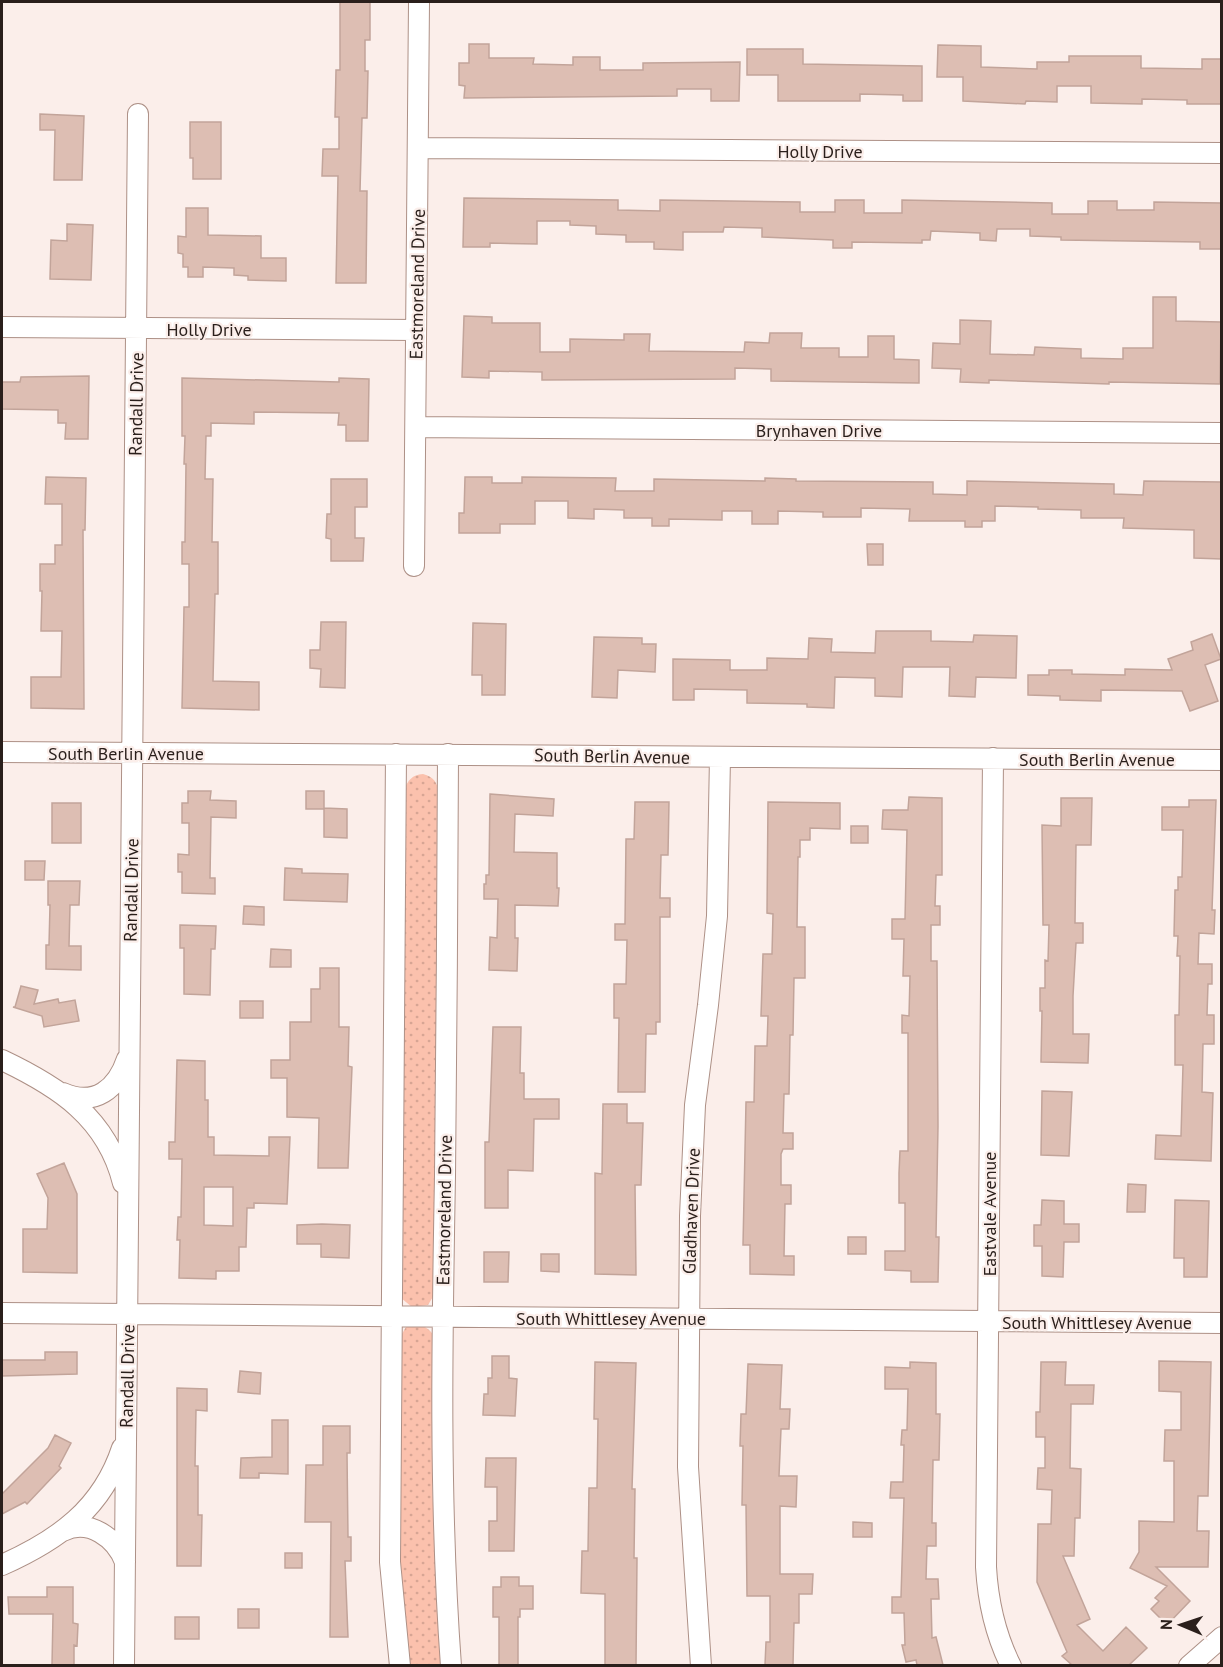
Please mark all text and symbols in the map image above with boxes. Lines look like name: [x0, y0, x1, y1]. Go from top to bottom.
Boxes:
street label: Holly Drive: [777, 140, 863, 163]
street label: Eastmoreland Drive: [404, 208, 430, 360]
street label: Holly Drive: [166, 318, 252, 341]
street label: Randall Drive: [124, 352, 148, 456]
street label: Brynhaven Drive: [756, 419, 882, 442]
street label: South Berlin Avenue: [48, 742, 204, 765]
street label: South Berlin Avenue: [534, 743, 690, 769]
street label: South Berlin Avenue: [1019, 748, 1175, 771]
street label: Randall Drive: [119, 838, 143, 942]
street label: Eastmoreland Drive: [431, 1134, 457, 1286]
street label: Gladhaven Drive: [677, 1147, 705, 1275]
street label: Eastvale Avenue: [978, 1152, 1001, 1276]
street label: South Whittlesey Avenue: [516, 1307, 706, 1330]
street label: South Whittlesey Avenue: [1002, 1311, 1192, 1334]
street label: Randall Drive: [115, 1324, 139, 1428]
north arrow: [1151, 1595, 1211, 1655]
text: N: [1156, 1619, 1176, 1630]

